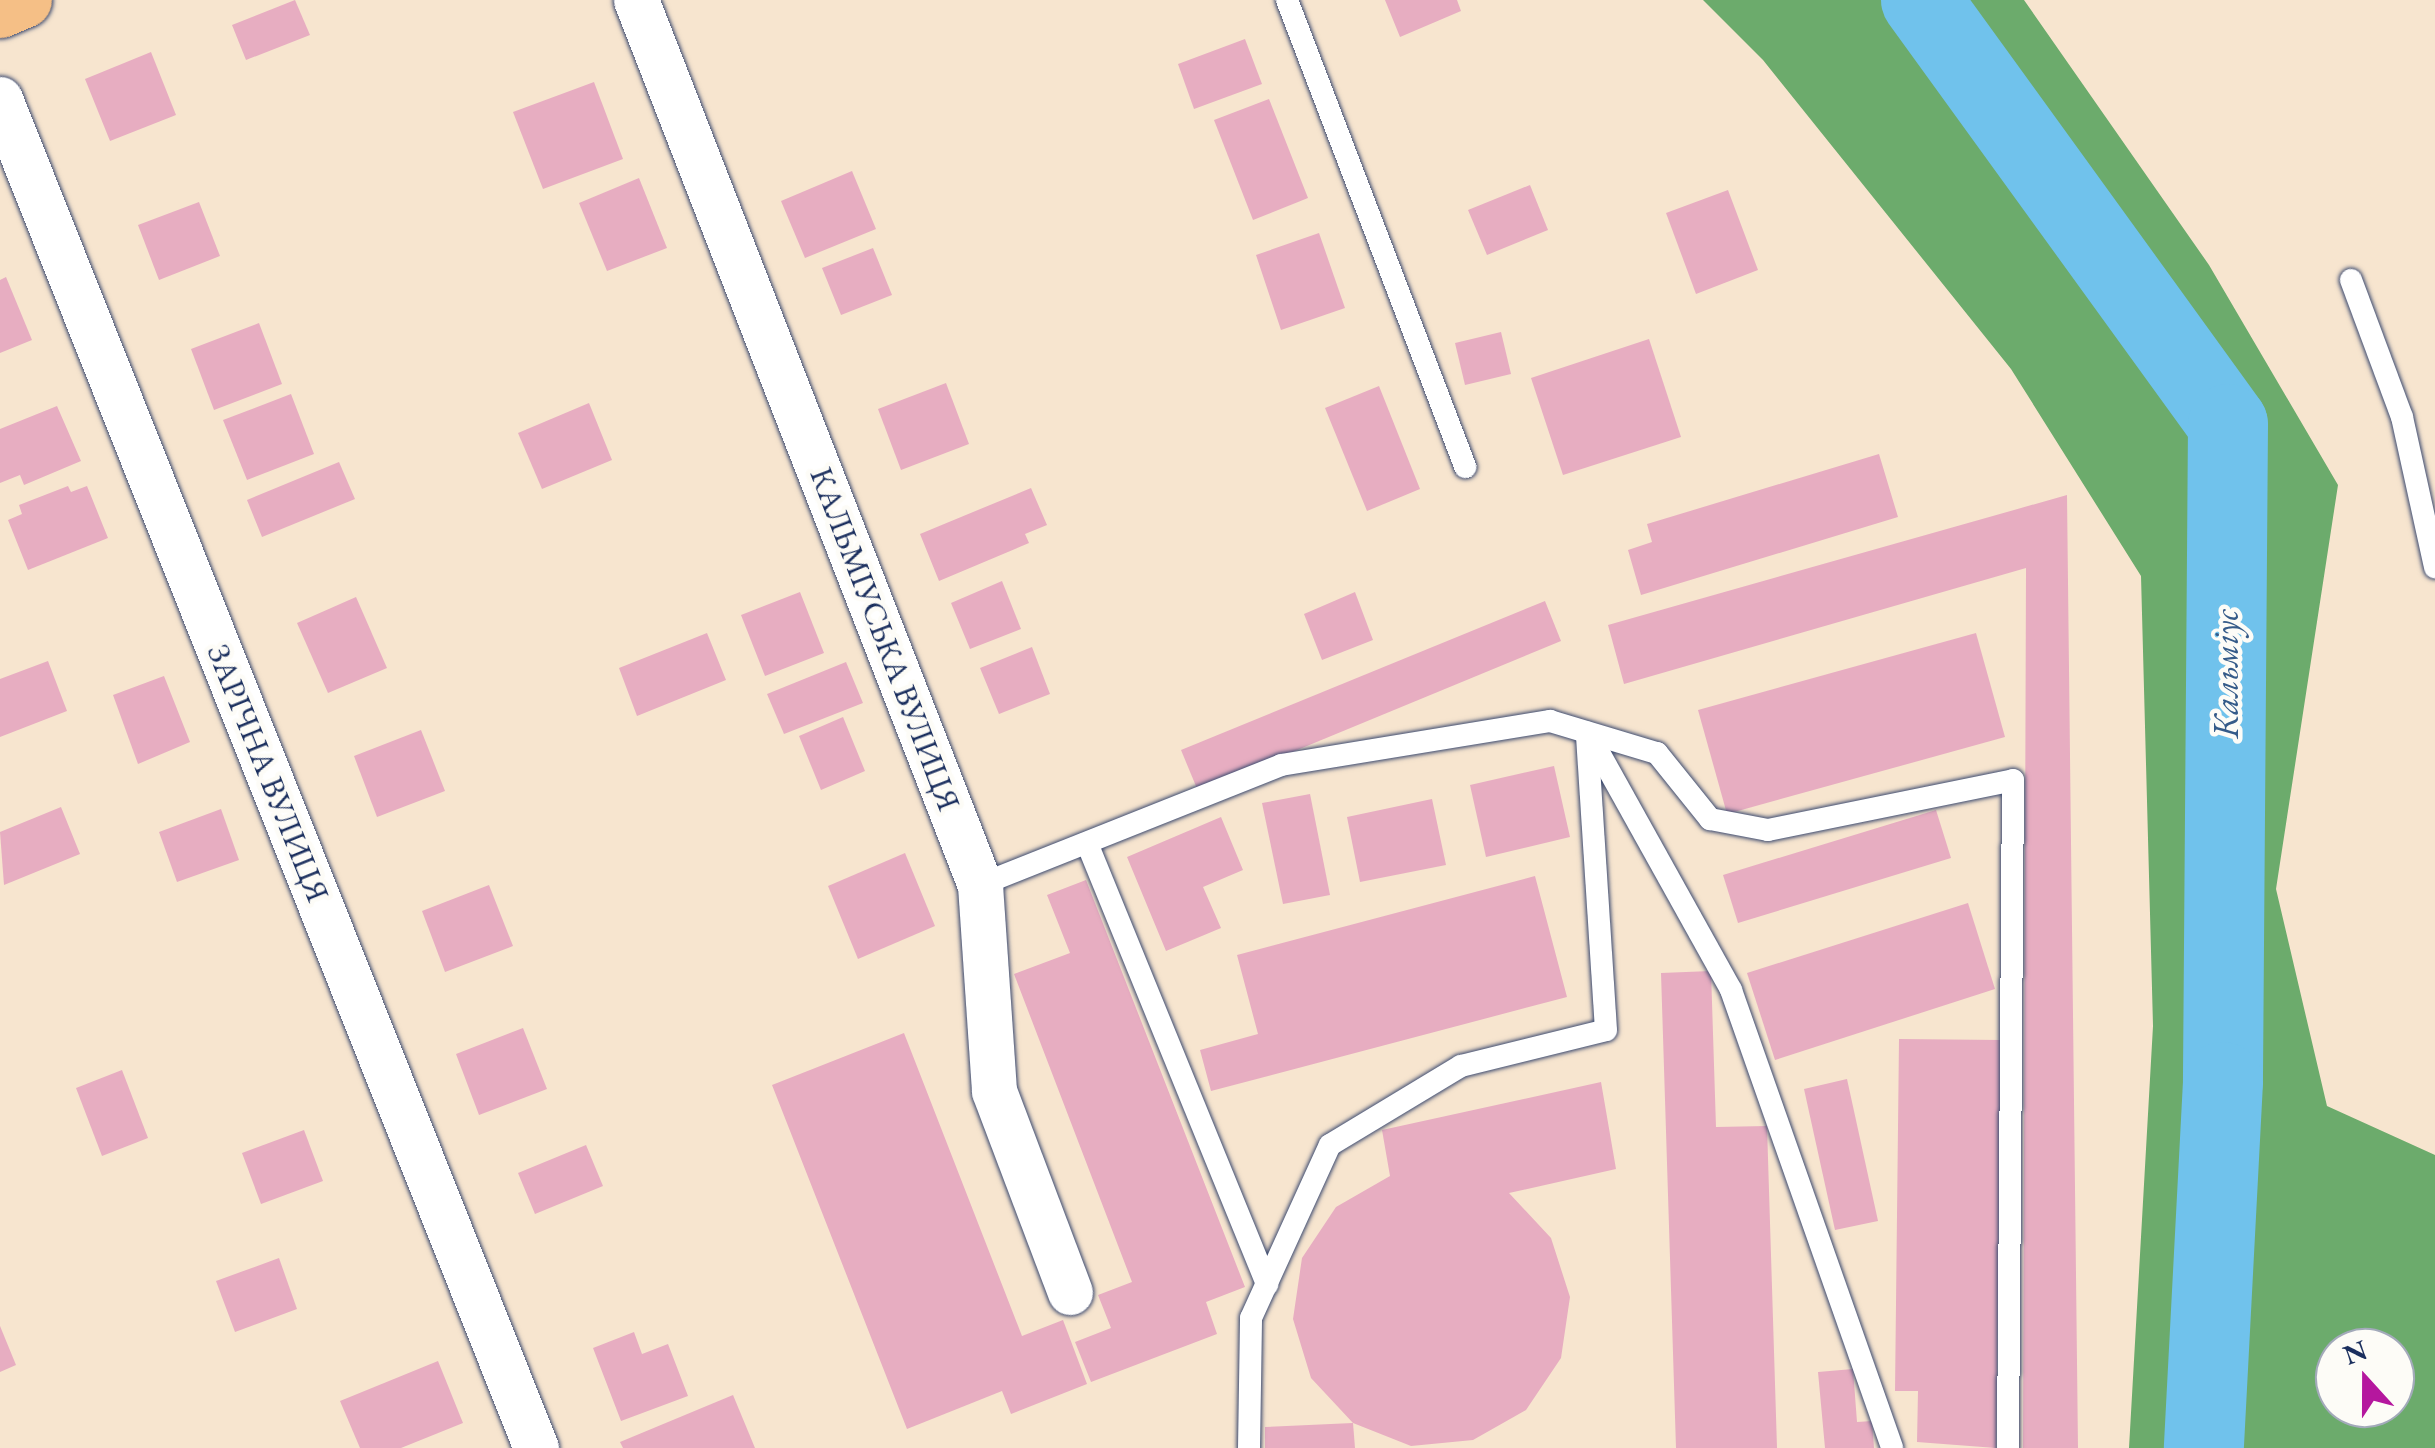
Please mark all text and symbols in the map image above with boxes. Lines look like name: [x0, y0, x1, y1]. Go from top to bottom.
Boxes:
street label: КАЛЬМІУСЬКА ВУЛИЦЯ: [802, 462, 968, 816]
water label: Кальміус: [2205, 610, 2247, 738]
street label: ЗАРІЧНА ВУЛИЦЯ: [199, 639, 337, 907]
north arrow: [2315, 1328, 2415, 1428]
text: N: [2338, 1331, 2372, 1373]

